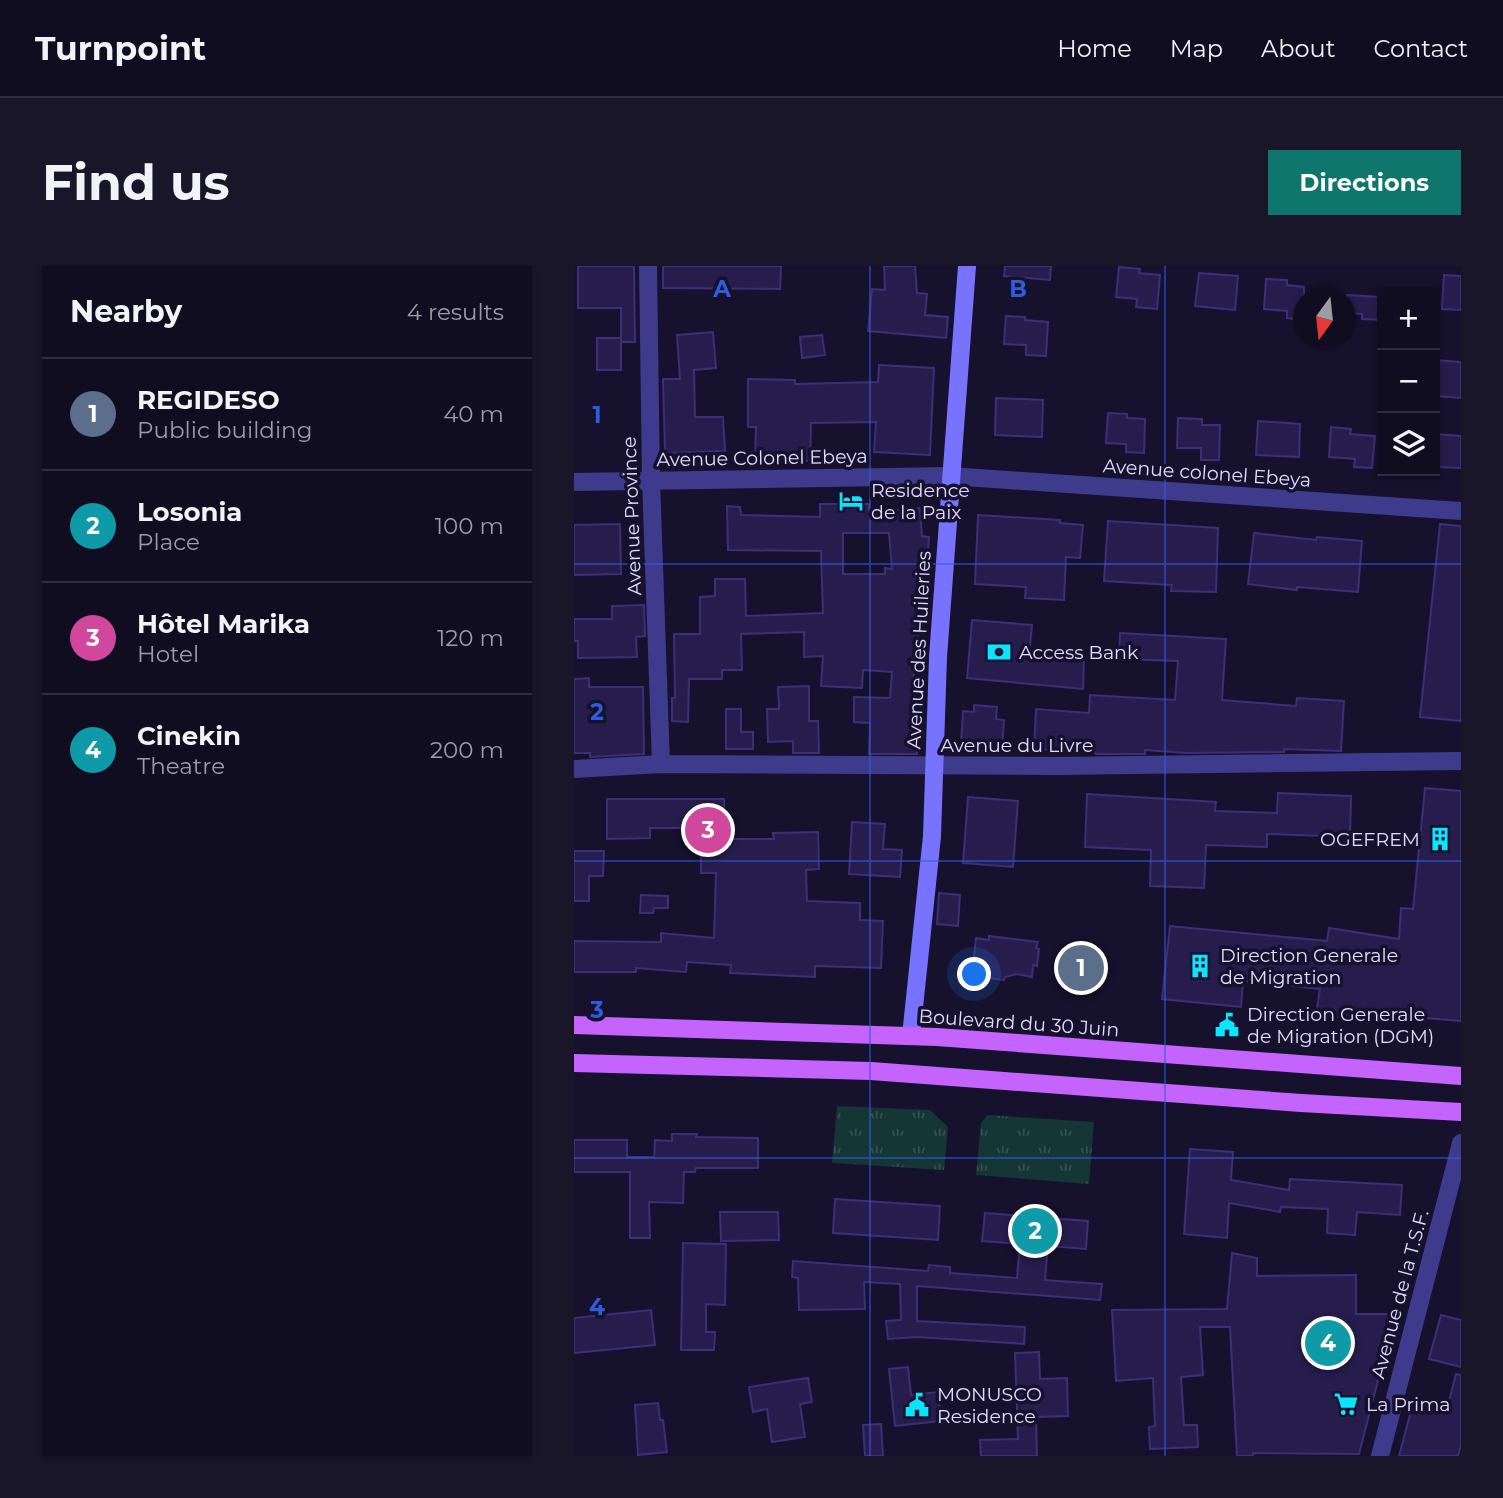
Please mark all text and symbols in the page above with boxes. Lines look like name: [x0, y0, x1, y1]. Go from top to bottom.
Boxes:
text: Turnpoint: [35, 28, 206, 68]
text: Home: [1057, 34, 1132, 63]
text: Map: [1170, 34, 1223, 63]
text: About: [1261, 34, 1335, 63]
text: Contact: [1373, 34, 1468, 63]
button: Directions: [1268, 150, 1461, 215]
text: Find us: [42, 153, 230, 212]
text: A: [712, 275, 731, 303]
text: B: [1009, 275, 1027, 303]
north arrow: [1293, 287, 1356, 350]
map controls: [1377, 287, 1440, 476]
button: +: [1377, 287, 1440, 350]
text: Nearby: [70, 293, 182, 330]
text: 4 results: [407, 298, 504, 326]
button: −: [1377, 350, 1440, 413]
text: REGIDESO: [137, 384, 280, 416]
text: 1: [88, 400, 98, 428]
text: 40 m: [443, 400, 504, 428]
text: 1: [592, 401, 602, 429]
button: layers: [1377, 413, 1440, 476]
text: Public building: [137, 416, 312, 444]
street label: Avenue Province: [618, 436, 646, 596]
street label: Avenue Colonel Ebeya: [656, 445, 868, 471]
street label: Avenue colonel Ebeya: [1102, 454, 1312, 492]
place label: Residence de la Paix: [871, 479, 970, 524]
hotel icon: Residence de la Paix: [837, 487, 865, 515]
text: Losonia: [137, 496, 242, 528]
text: 2: [86, 512, 100, 540]
text: 100 m: [435, 512, 504, 540]
text: Place: [137, 528, 200, 556]
street label: Avenue des Huileries: [902, 550, 936, 750]
text: Hôtel Marika: [137, 608, 310, 640]
text: 3: [86, 624, 100, 652]
text: 120 m: [437, 624, 504, 652]
bank icon: Access Bank: [985, 638, 1013, 666]
text: Hotel: [137, 640, 199, 668]
place label: Access Bank: [1019, 641, 1139, 664]
text: 2: [590, 698, 604, 726]
text: Cinekin: [137, 720, 241, 752]
street label: Avenue du Livre: [941, 734, 1093, 757]
text: 4: [85, 736, 101, 764]
text: 200 m: [430, 736, 504, 764]
text: Theatre: [137, 752, 225, 780]
pin: 3: [685, 804, 731, 856]
building icon: OGEFREM: [1426, 825, 1454, 853]
place label: OGEFREM: [1320, 828, 1420, 851]
pin: 1: [1058, 942, 1104, 994]
place label: Direction Generale de Migration: [1220, 944, 1398, 989]
building icon: Direction Generale de Migration: [1186, 952, 1214, 980]
your location: [957, 957, 991, 991]
text: 3: [589, 996, 604, 1024]
place label: Direction Generale de Migration (DGM): [1247, 1003, 1434, 1048]
street label: Boulevard du 30 Juin: [918, 1005, 1120, 1041]
public building icon: Direction Generale de Migration (DGM): [1213, 1011, 1241, 1039]
pin: 2: [1012, 1205, 1058, 1257]
street label: Avenue de la T.S.F.: [1366, 1207, 1434, 1381]
text: 4: [589, 1293, 605, 1321]
pin: 4: [1305, 1317, 1351, 1369]
place label: MONUSCO Residence: [937, 1383, 1042, 1428]
supermarket icon: La Prima: [1332, 1390, 1360, 1418]
public building icon: MONUSCO Residence: [903, 1391, 931, 1419]
place label: La Prima: [1366, 1393, 1451, 1416]

